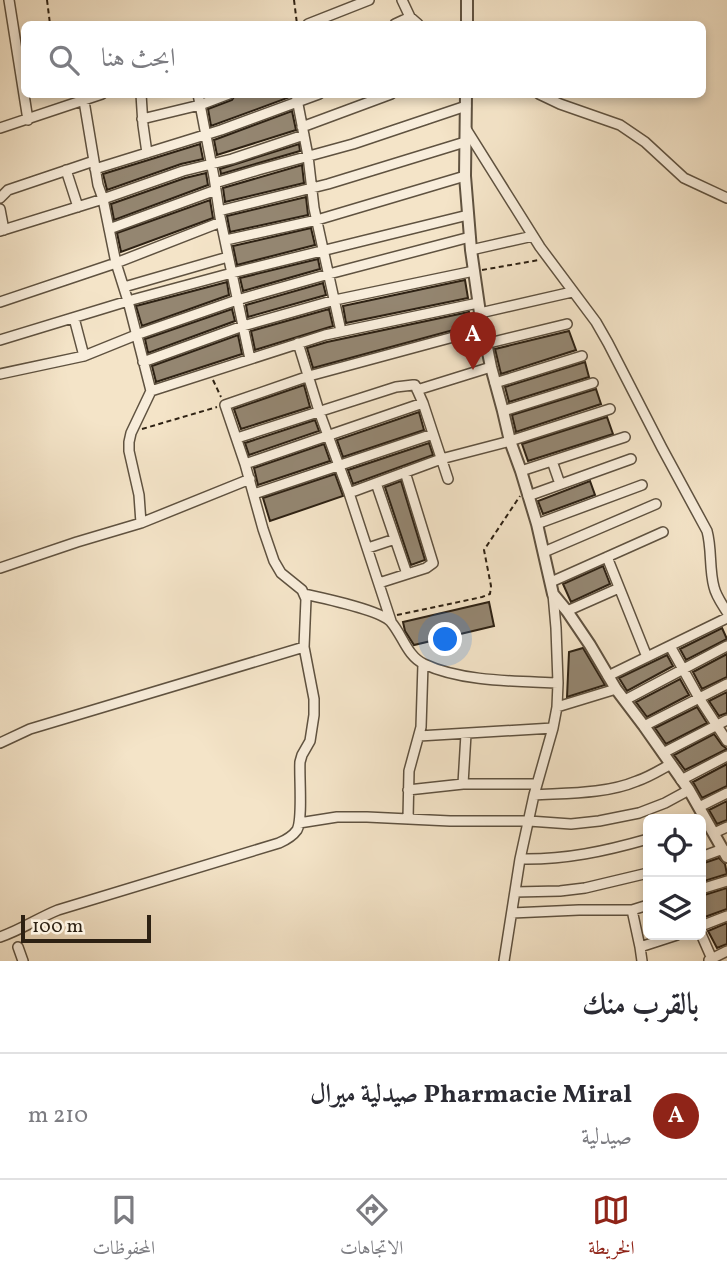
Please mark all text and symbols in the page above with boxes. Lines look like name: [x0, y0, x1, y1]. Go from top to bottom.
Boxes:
search box: [21, 21, 706, 98]
icon: search: [45, 41, 83, 79]
text: ابحث هنا: [101, 41, 176, 77]
pin: A: [450, 312, 496, 370]
your location: [428, 622, 462, 656]
map controls: [643, 814, 706, 940]
button: locate: [643, 814, 706, 877]
button: layers: [643, 877, 706, 940]
scale bar: [21, 912, 150, 944]
text: 100 m: [32, 914, 83, 940]
text: بالقرب منك: [582, 985, 699, 1027]
text: Pharmacie Miral صيدلية ميرال: [310, 1077, 632, 1113]
text: 210 m: [28, 1100, 88, 1132]
text: A: [668, 1100, 684, 1132]
text: صيدلية: [581, 1122, 632, 1154]
tab: المحفوظات: [92, 1191, 155, 1266]
tab: الاتجاهات: [340, 1191, 403, 1266]
tab: الخريطة: [588, 1191, 635, 1266]

